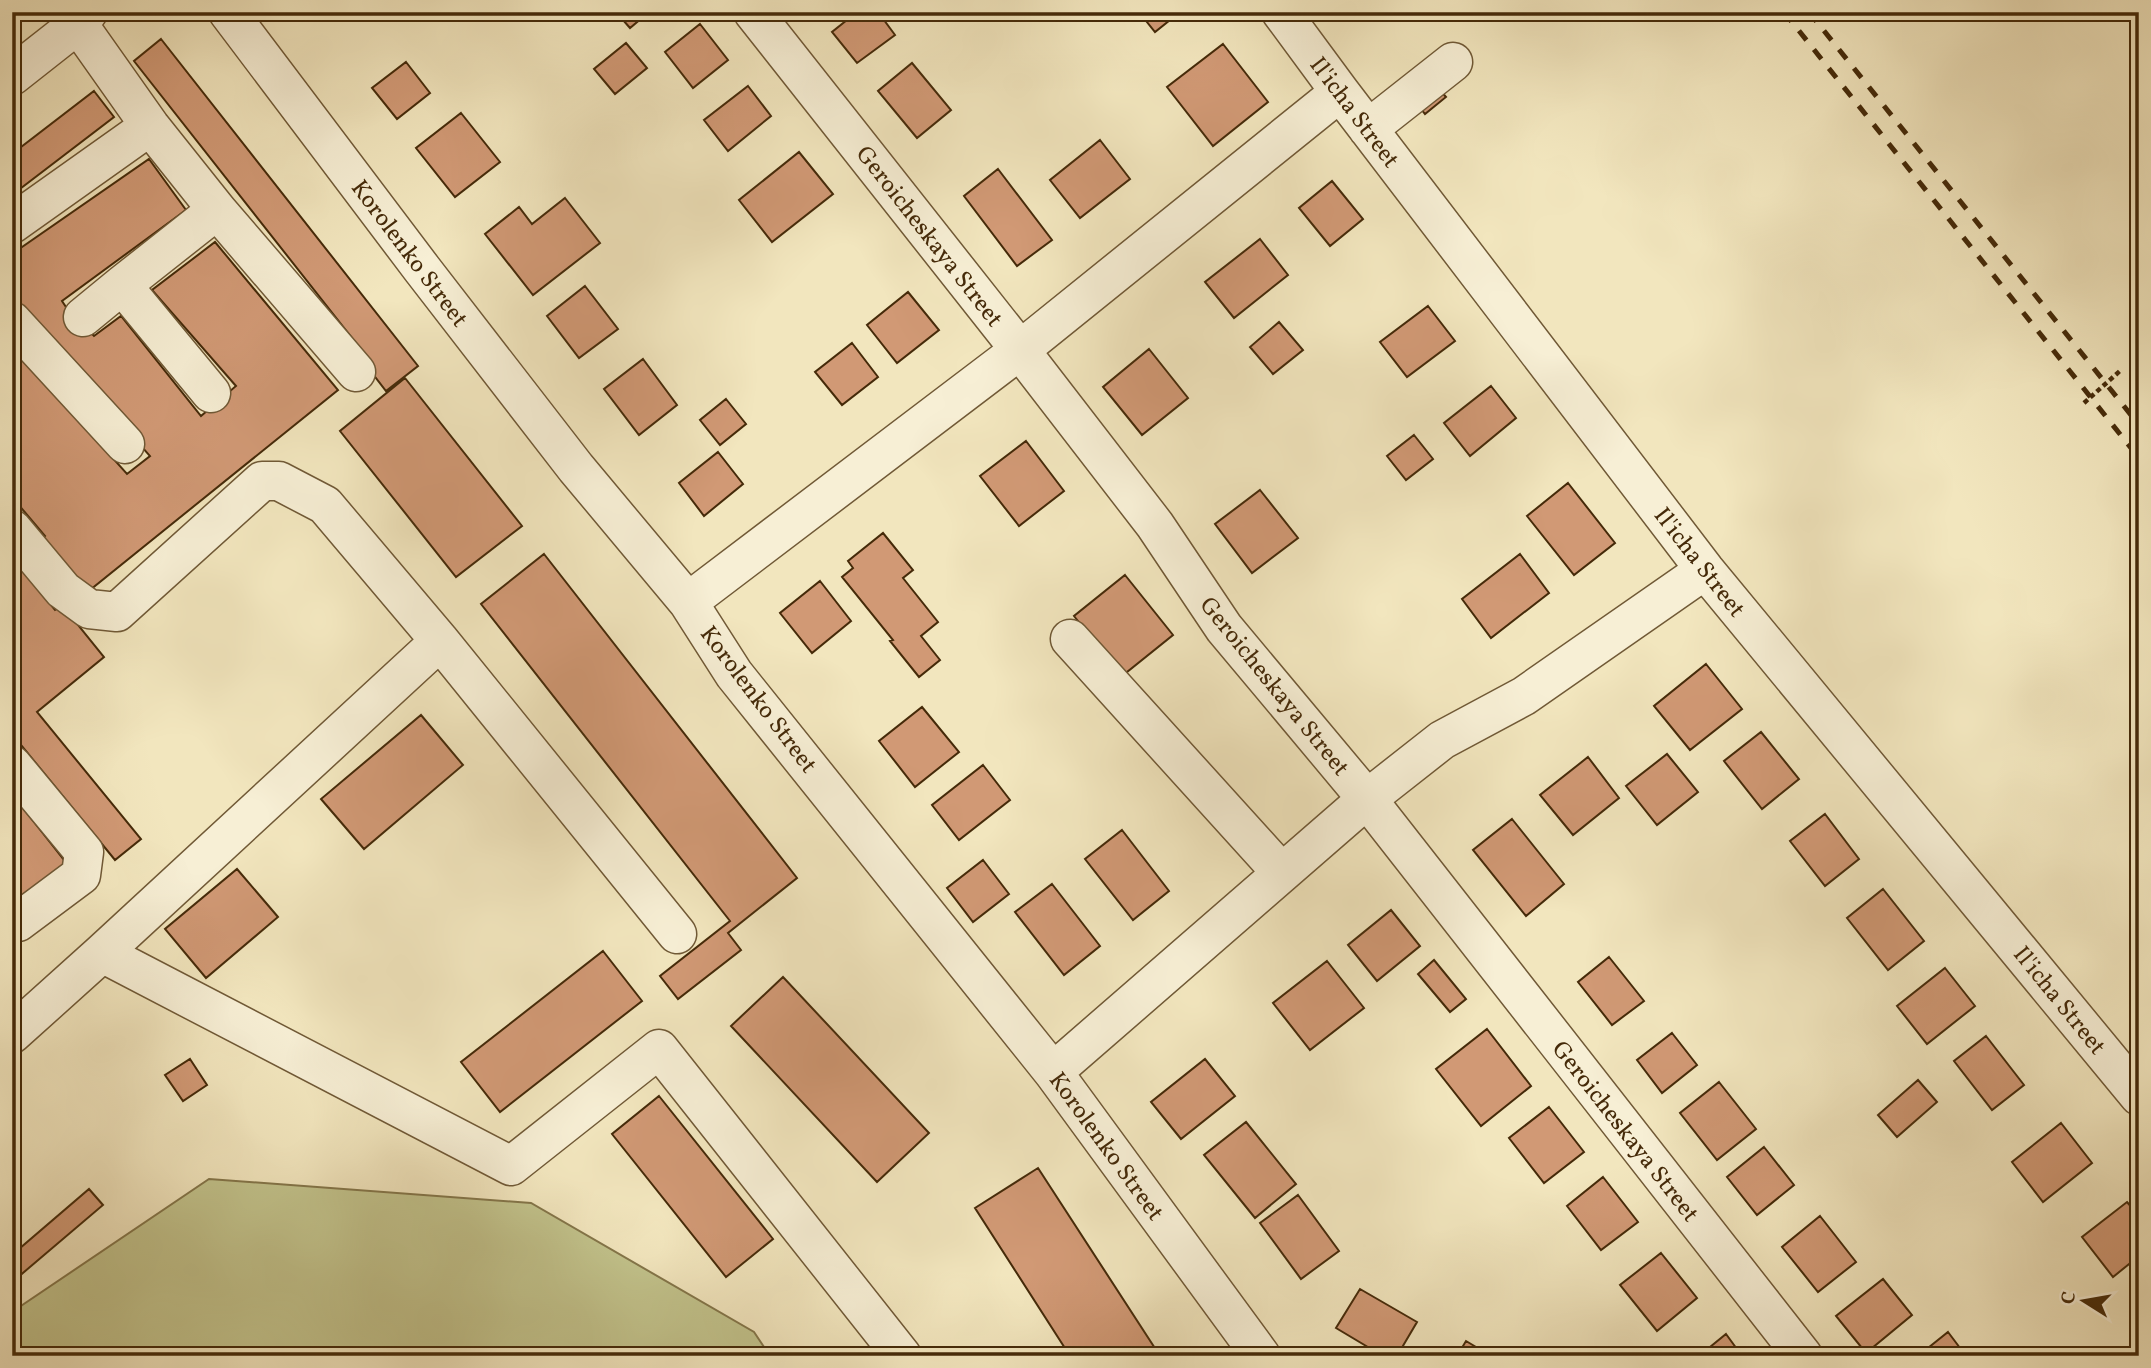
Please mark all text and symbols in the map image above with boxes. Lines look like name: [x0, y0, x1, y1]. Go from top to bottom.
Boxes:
street label: Il'icha Street: [1300, 50, 1407, 176]
street label: Geroicheskaya Street: [847, 139, 1010, 335]
street label: Korolenko Street: [342, 173, 475, 335]
street label: Il'icha Street: [1645, 501, 1752, 626]
street label: Geroicheskaya Street: [1190, 590, 1357, 784]
street label: Korolenko Street: [691, 619, 824, 781]
street label: Il'icha Street: [2004, 939, 2113, 1063]
street label: Geroicheskaya Street: [1543, 1034, 1706, 1230]
street label: Korolenko Street: [1040, 1066, 1171, 1229]
north arrow: [2050, 1266, 2120, 1336]
text: С: [2055, 1290, 2083, 1307]

